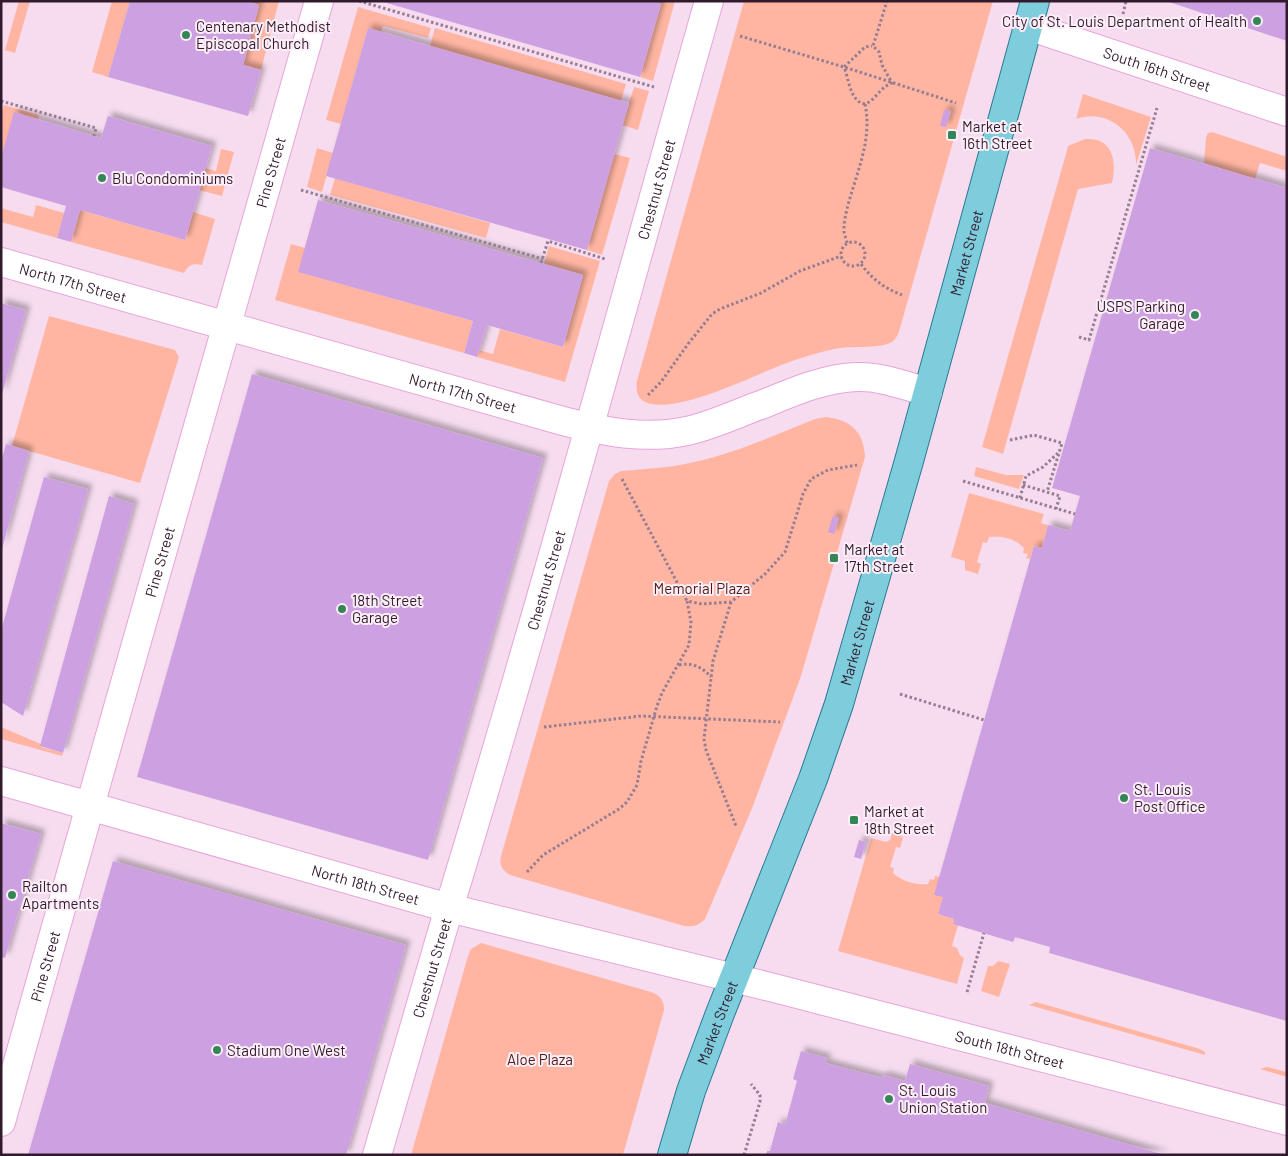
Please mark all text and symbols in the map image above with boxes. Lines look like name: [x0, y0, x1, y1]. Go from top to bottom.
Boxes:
place label: City of St. Louis Department of Health: [1002, 12, 1247, 30]
marker: City of St. Louis Department of Health: [1251, 15, 1263, 27]
place label: Centenary Methodist Episcopal Church: [196, 17, 331, 52]
marker: Centenary Methodist Episcopal Church: [180, 29, 192, 41]
street label: South 16th Street: [1101, 43, 1213, 95]
place label: Market at 16th Street: [962, 117, 1032, 152]
marker: Market at 16th Street: [946, 129, 958, 141]
street label: Pine Street: [252, 135, 289, 210]
street label: Chestnut Street: [633, 137, 679, 241]
place label: Blu Condominiums: [112, 169, 233, 187]
marker: Blu Condominiums: [96, 172, 108, 184]
street label: Market Street: [946, 208, 986, 298]
street label: North 17th Street: [18, 259, 129, 306]
place label: USPS Parking Garage: [1096, 297, 1185, 332]
marker: USPS Parking Garage: [1189, 309, 1201, 321]
street label: North 17th Street: [407, 369, 518, 416]
street label: Pine Street: [141, 524, 178, 599]
street label: Chestnut Street: [523, 528, 569, 632]
place label: Market at 17th Street: [844, 540, 914, 575]
marker: Market at 17th Street: [828, 552, 840, 564]
park label: Memorial Plaza: [654, 579, 750, 597]
place label: 18th Street Garage: [352, 591, 423, 626]
street label: Market Street: [836, 598, 878, 688]
marker: 18th Street Garage: [336, 603, 348, 615]
place label: St. Louis Post Office: [1134, 780, 1206, 815]
marker: St. Louis Post Office: [1118, 792, 1130, 804]
place label: Market at 18th Street: [864, 802, 935, 837]
marker: Market at 18th Street: [848, 814, 860, 826]
street label: North 18th Street: [310, 861, 422, 908]
place label: Railton Apartments: [22, 877, 99, 912]
marker: Railton Apartments: [6, 889, 18, 901]
street label: Chestnut Street: [408, 916, 455, 1020]
street label: Pine Street: [26, 929, 63, 1003]
street label: Market Street: [693, 978, 741, 1067]
street label: South 18th Street: [953, 1026, 1066, 1072]
place label: Stadium One West: [227, 1041, 346, 1059]
marker: Stadium One West: [211, 1044, 223, 1056]
park label: Aloe Plaza: [507, 1050, 573, 1068]
place label: St. Louis Union Station: [899, 1081, 987, 1116]
marker: St. Louis Union Station: [883, 1093, 895, 1105]

